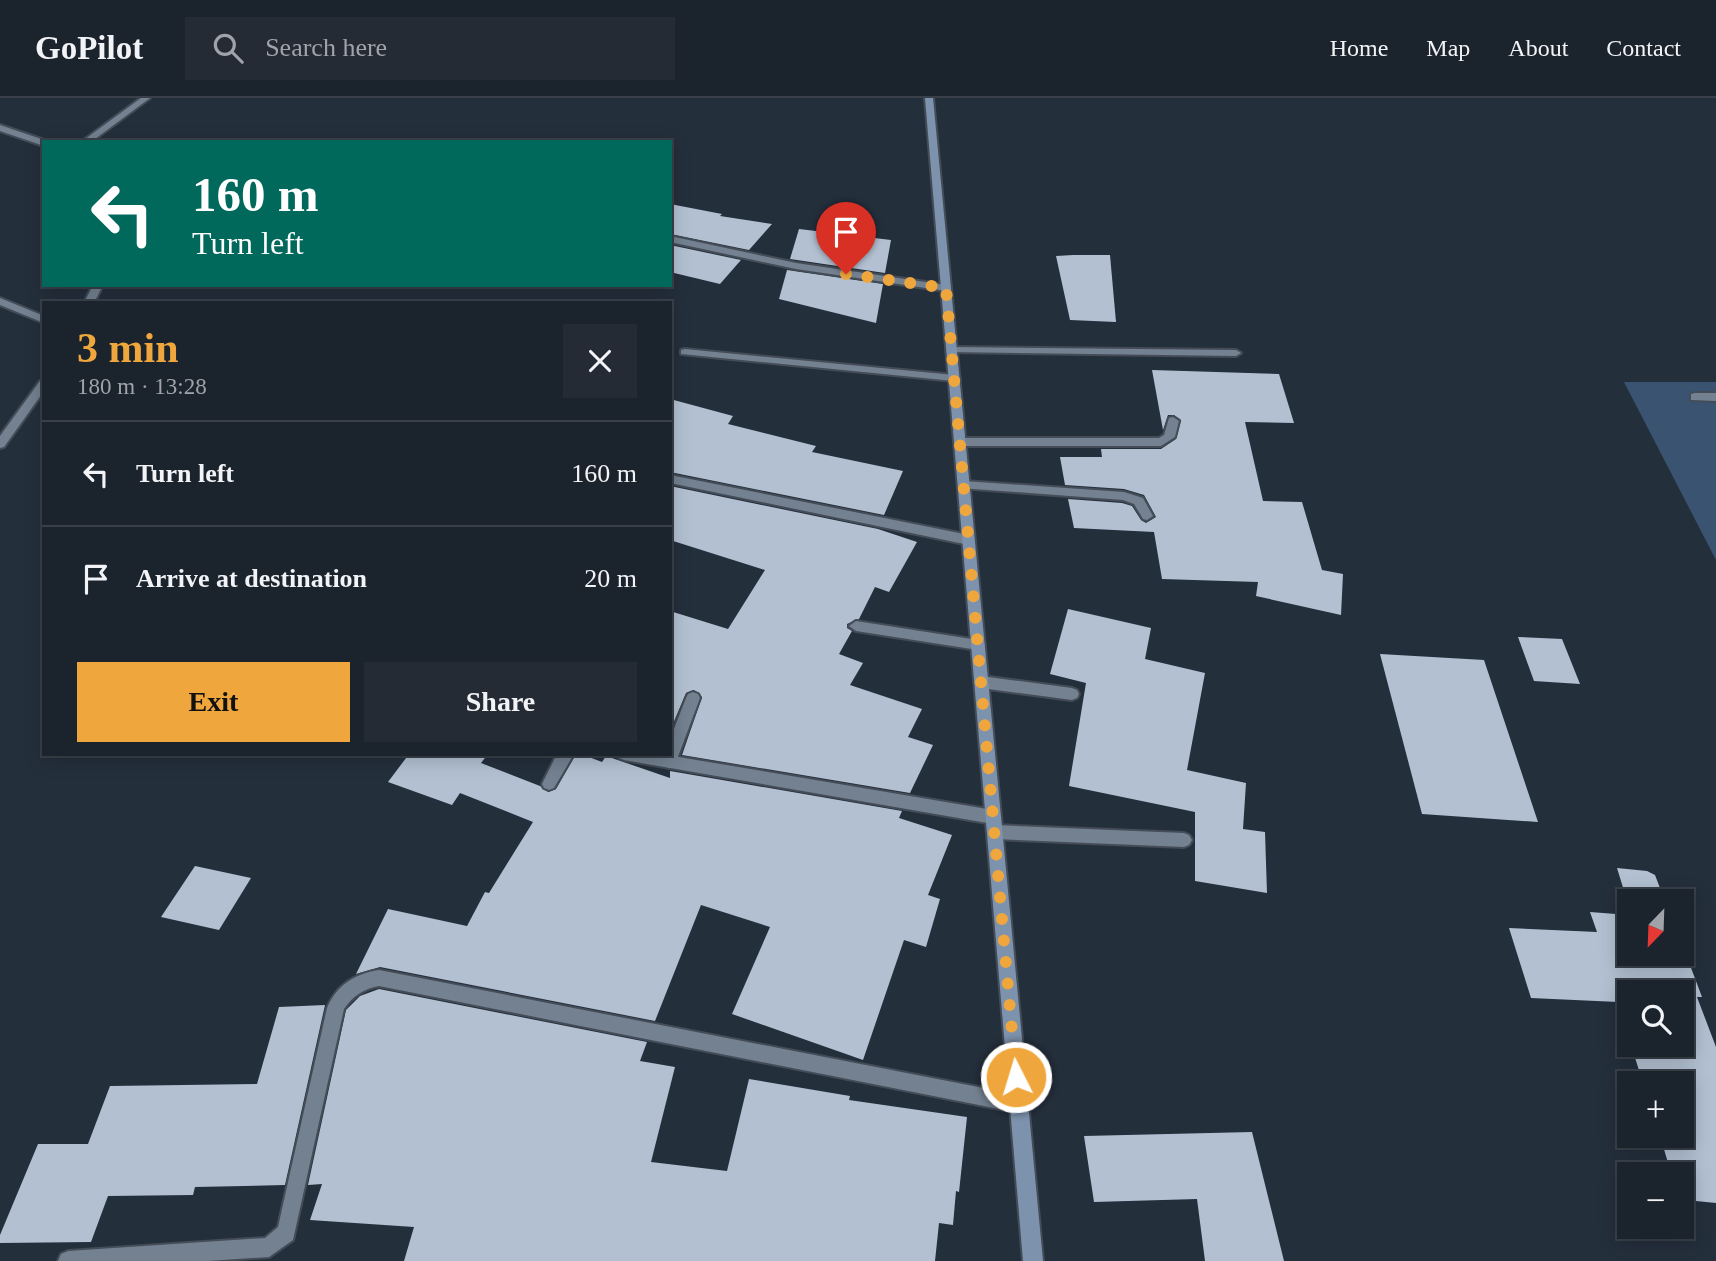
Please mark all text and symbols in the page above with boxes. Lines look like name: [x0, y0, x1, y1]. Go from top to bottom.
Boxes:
search box: [185, 17, 675, 80]
icon: search: [209, 29, 247, 67]
text: GoPilot: [35, 30, 143, 66]
text: Search here: [265, 33, 387, 62]
text: Home: [1330, 35, 1388, 61]
text: Map: [1426, 35, 1470, 61]
text: About: [1508, 35, 1568, 61]
text: Contact: [1606, 35, 1681, 61]
text: 160 m: [192, 167, 319, 222]
icon: left: [77, 168, 168, 259]
pin: [816, 202, 876, 274]
icon: arrive: [827, 213, 865, 251]
text: Turn left: [192, 225, 304, 261]
button: close: [563, 324, 637, 398]
text: 3 min: [77, 325, 179, 371]
text: 180 m · 13:28: [77, 374, 207, 399]
icon: left: [77, 455, 115, 493]
text: Turn left: [136, 459, 234, 488]
text: 160 m: [571, 459, 637, 488]
icon: arrive: [77, 560, 115, 598]
text: Arrive at destination: [136, 564, 367, 593]
text: 20 m: [584, 564, 637, 593]
button: Exit: [77, 662, 350, 742]
button: Share: [364, 662, 637, 742]
north arrow: [1617, 889, 1694, 966]
map controls: [1617, 889, 1694, 1239]
button: search: [1617, 980, 1694, 1057]
position arrow: [979, 1040, 1053, 1114]
button: +: [1617, 1071, 1694, 1148]
button: −: [1617, 1162, 1694, 1239]

